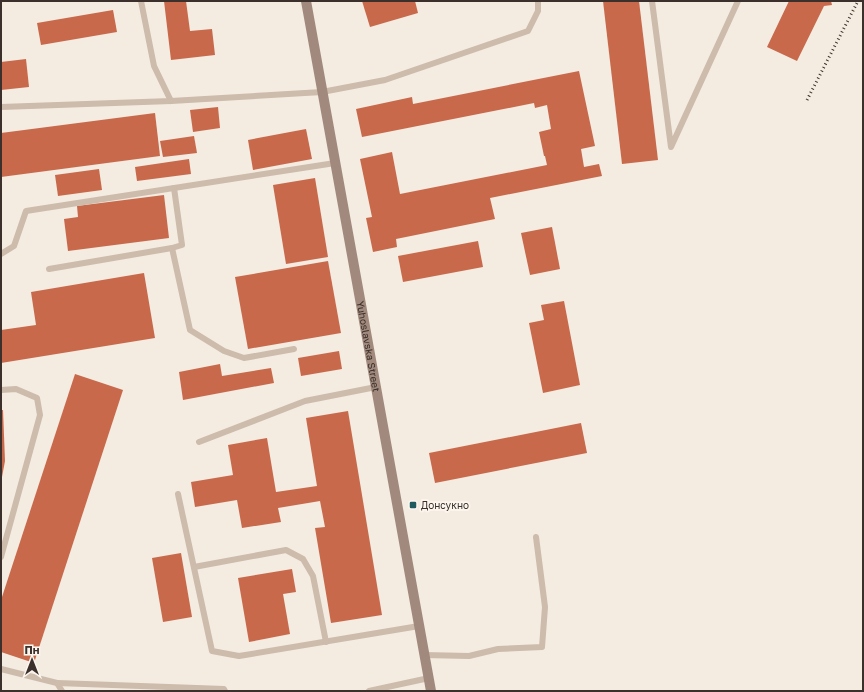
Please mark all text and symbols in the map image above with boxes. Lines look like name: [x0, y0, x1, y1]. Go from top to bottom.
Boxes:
street label: Yuhoslavska Street: [354, 300, 383, 393]
place label: Донсукно: [421, 499, 469, 511]
marker: Донсукно: [408, 500, 418, 510]
north arrow: [12, 640, 52, 680]
text: Пн: [25, 643, 40, 656]

